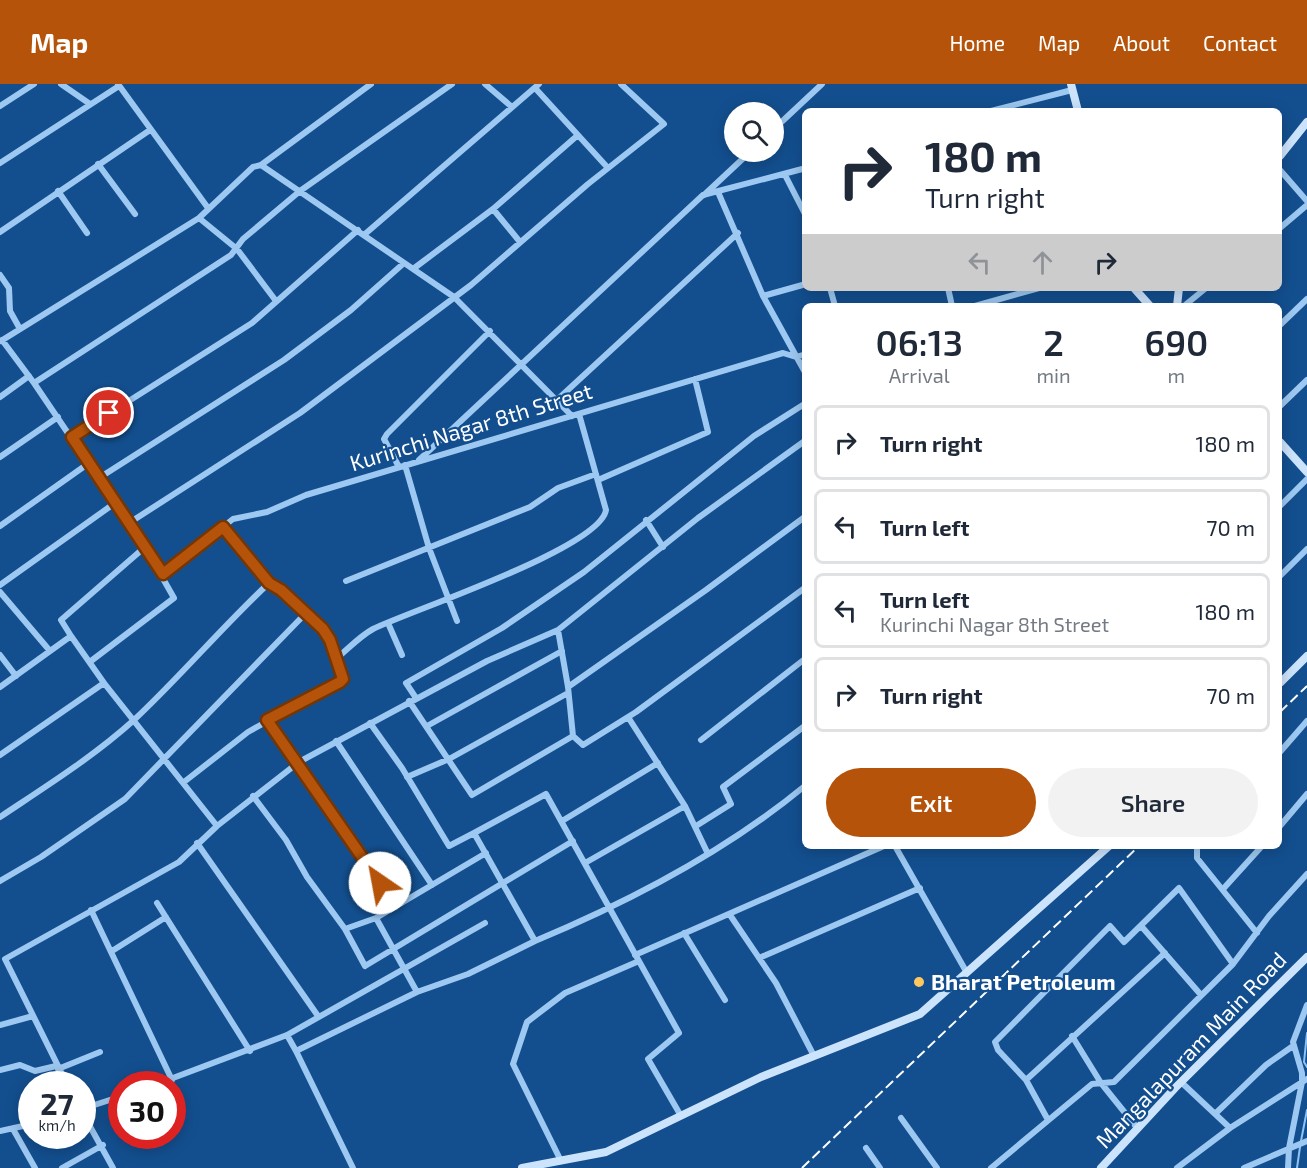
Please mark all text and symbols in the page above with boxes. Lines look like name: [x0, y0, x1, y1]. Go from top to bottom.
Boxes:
text: Map: [30, 25, 88, 59]
text: Home: [949, 30, 1005, 55]
text: Map: [1038, 30, 1080, 55]
text: About: [1113, 30, 1170, 55]
text: Contact: [1203, 30, 1277, 55]
map controls: [724, 102, 784, 162]
button: search: [724, 102, 784, 162]
text: 180 m: [925, 130, 1042, 180]
icon: right: [826, 132, 904, 210]
text: Turn right: [925, 181, 1045, 213]
icon: left: [963, 246, 996, 279]
icon: ahead: [1026, 246, 1059, 279]
icon: right: [1089, 246, 1122, 279]
text: 06:13: [876, 320, 963, 363]
text: 2: [1043, 320, 1064, 363]
text: 690: [1144, 320, 1208, 363]
text: Arrival: [889, 363, 950, 387]
text: min: [1037, 363, 1071, 387]
text: m: [1168, 363, 1185, 387]
street label: Kurinchi Nagar 8th Street: [346, 377, 595, 475]
pin: [83, 387, 134, 438]
icon: arrive: [92, 396, 125, 429]
icon: right: [829, 426, 862, 459]
text: Turn right: [880, 430, 982, 456]
text: 180 m: [1195, 430, 1255, 456]
icon: left: [829, 510, 862, 543]
text: Turn left: [880, 514, 969, 540]
text: 70 m: [1206, 514, 1255, 540]
text: Turn left: [880, 586, 969, 612]
icon: left: [829, 594, 862, 627]
text: 180 m: [1195, 598, 1255, 624]
text: Kurinchi Nagar 8th Street: [880, 612, 1109, 636]
icon: right: [829, 678, 862, 711]
text: Turn right: [880, 682, 982, 708]
text: 70 m: [1206, 682, 1255, 708]
button: Exit: [826, 768, 1036, 837]
button: Share: [1048, 768, 1258, 837]
position arrow: [348, 851, 412, 915]
street label: Mangalapuram Main Road: [1090, 946, 1291, 1153]
place label: Bharat Petroleum: [931, 968, 1116, 994]
marker: Bharat Petroleum: [912, 975, 926, 989]
speed limit sign: 30: [108, 1071, 186, 1149]
text: 27: [40, 1085, 74, 1121]
text: km/h: [38, 1116, 76, 1134]

